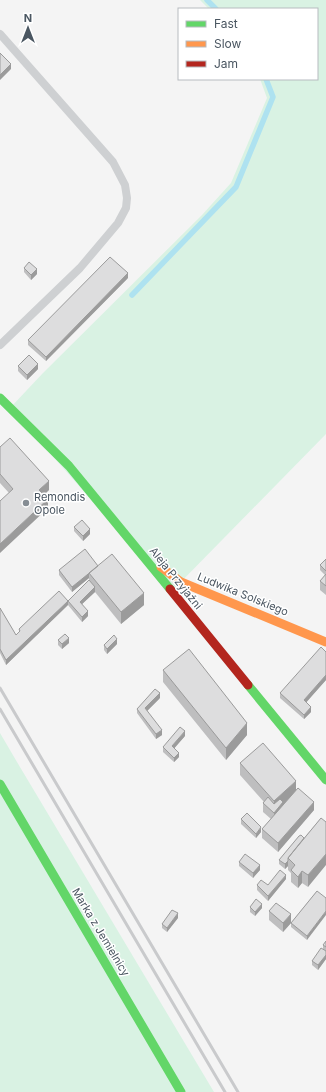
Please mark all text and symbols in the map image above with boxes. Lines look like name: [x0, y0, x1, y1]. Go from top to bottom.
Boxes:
north arrow: [8, 8, 48, 48]
legend: [178, 8, 318, 80]
text: N: [24, 11, 32, 25]
text: Fast: [214, 16, 238, 31]
text: Slow: [214, 36, 242, 51]
text: Jam: [214, 56, 238, 71]
place label: Remondis Opole: [34, 490, 85, 517]
marker: Remondis Opole: [21, 498, 31, 508]
street label: Aleja Przyjaźni: [147, 544, 205, 612]
street label: Ludwika Solskiego: [195, 569, 291, 619]
street label: Marka z Jemielnicy: [69, 885, 133, 979]

